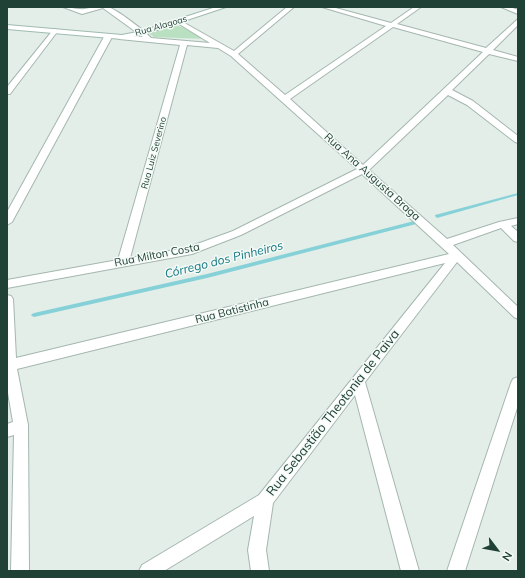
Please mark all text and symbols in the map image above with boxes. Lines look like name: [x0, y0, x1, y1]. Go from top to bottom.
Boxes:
street label: Rua Alagoas: [134, 13, 188, 39]
street label: Rua Luiz Severino: [139, 116, 169, 190]
street label: Rua Ana Augusta Braga: [321, 130, 423, 224]
water label: Córrego dos Pinheiros: [163, 238, 285, 282]
street label: Rua Milton Costa: [113, 240, 201, 270]
street label: Rua Batistinha: [194, 295, 270, 327]
street label: Rua Sebastião Theotonia de Paiva: [263, 327, 403, 499]
north arrow: [477, 530, 517, 570]
text: N: [499, 549, 515, 564]

